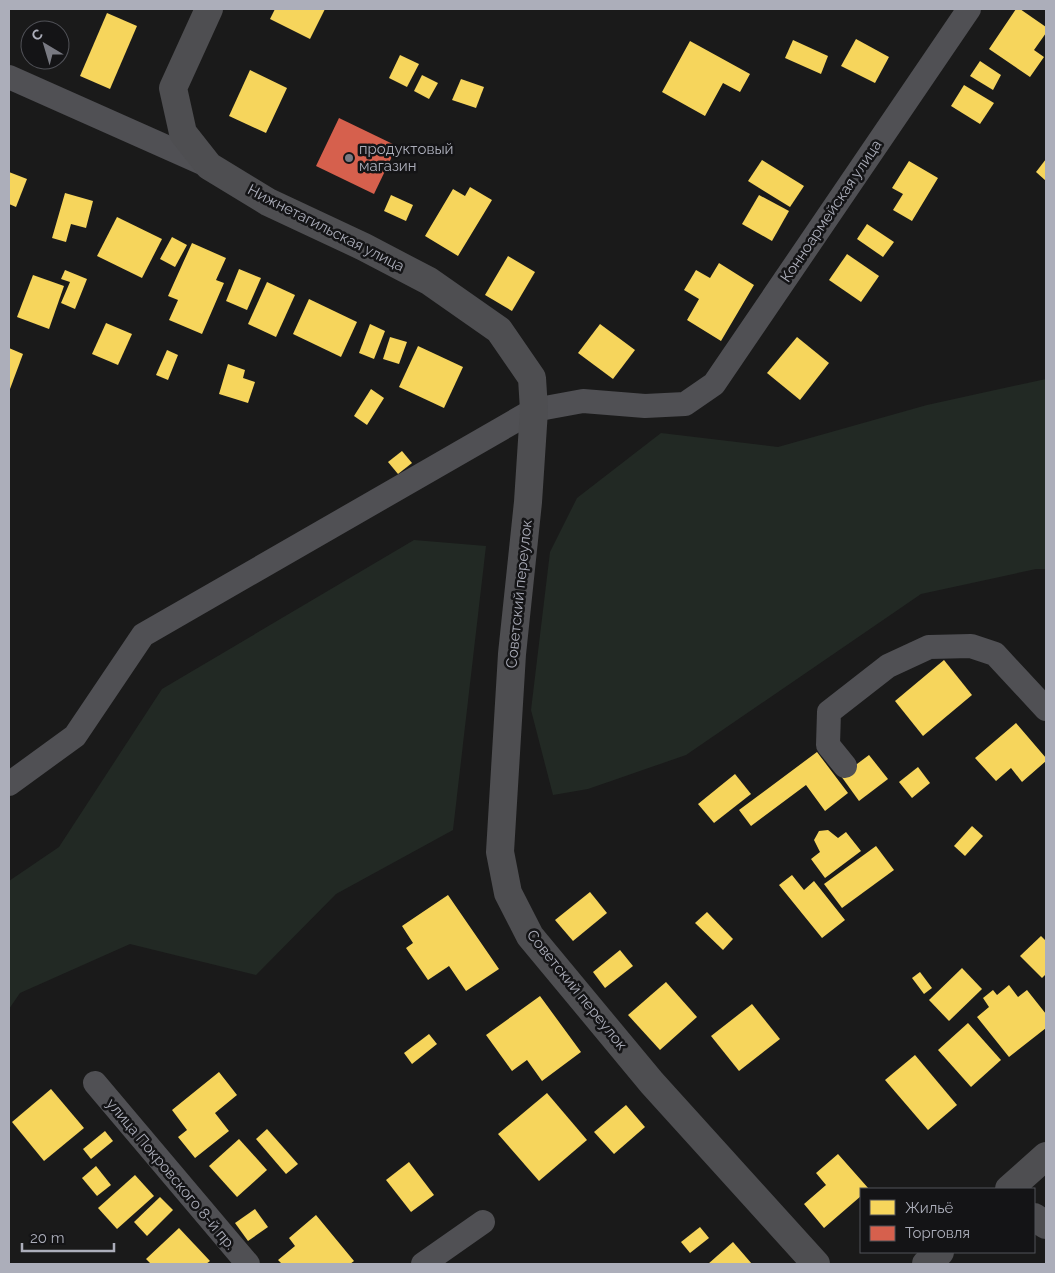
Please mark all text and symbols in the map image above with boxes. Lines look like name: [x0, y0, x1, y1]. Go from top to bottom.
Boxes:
north arrow: [20, 20, 70, 70]
text: С: [28, 25, 46, 44]
street label: Конноармейская улица: [777, 136, 885, 286]
place label: продуктовый магазин: [359, 140, 454, 175]
marker: продуктовый магазин: [343, 152, 355, 164]
street label: Нижнетагильская улица: [245, 181, 407, 275]
street label: Советский переулок: [502, 519, 536, 669]
street label: Советский переулок: [523, 926, 631, 1054]
street label: улица Покровского 8-й пр.: [102, 1095, 240, 1253]
legend: [860, 1188, 1035, 1253]
text: Жильё: [905, 1199, 954, 1217]
scale bar: [22, 1220, 115, 1252]
text: Торговля: [905, 1224, 970, 1242]
text: 20 m: [30, 1229, 65, 1247]

